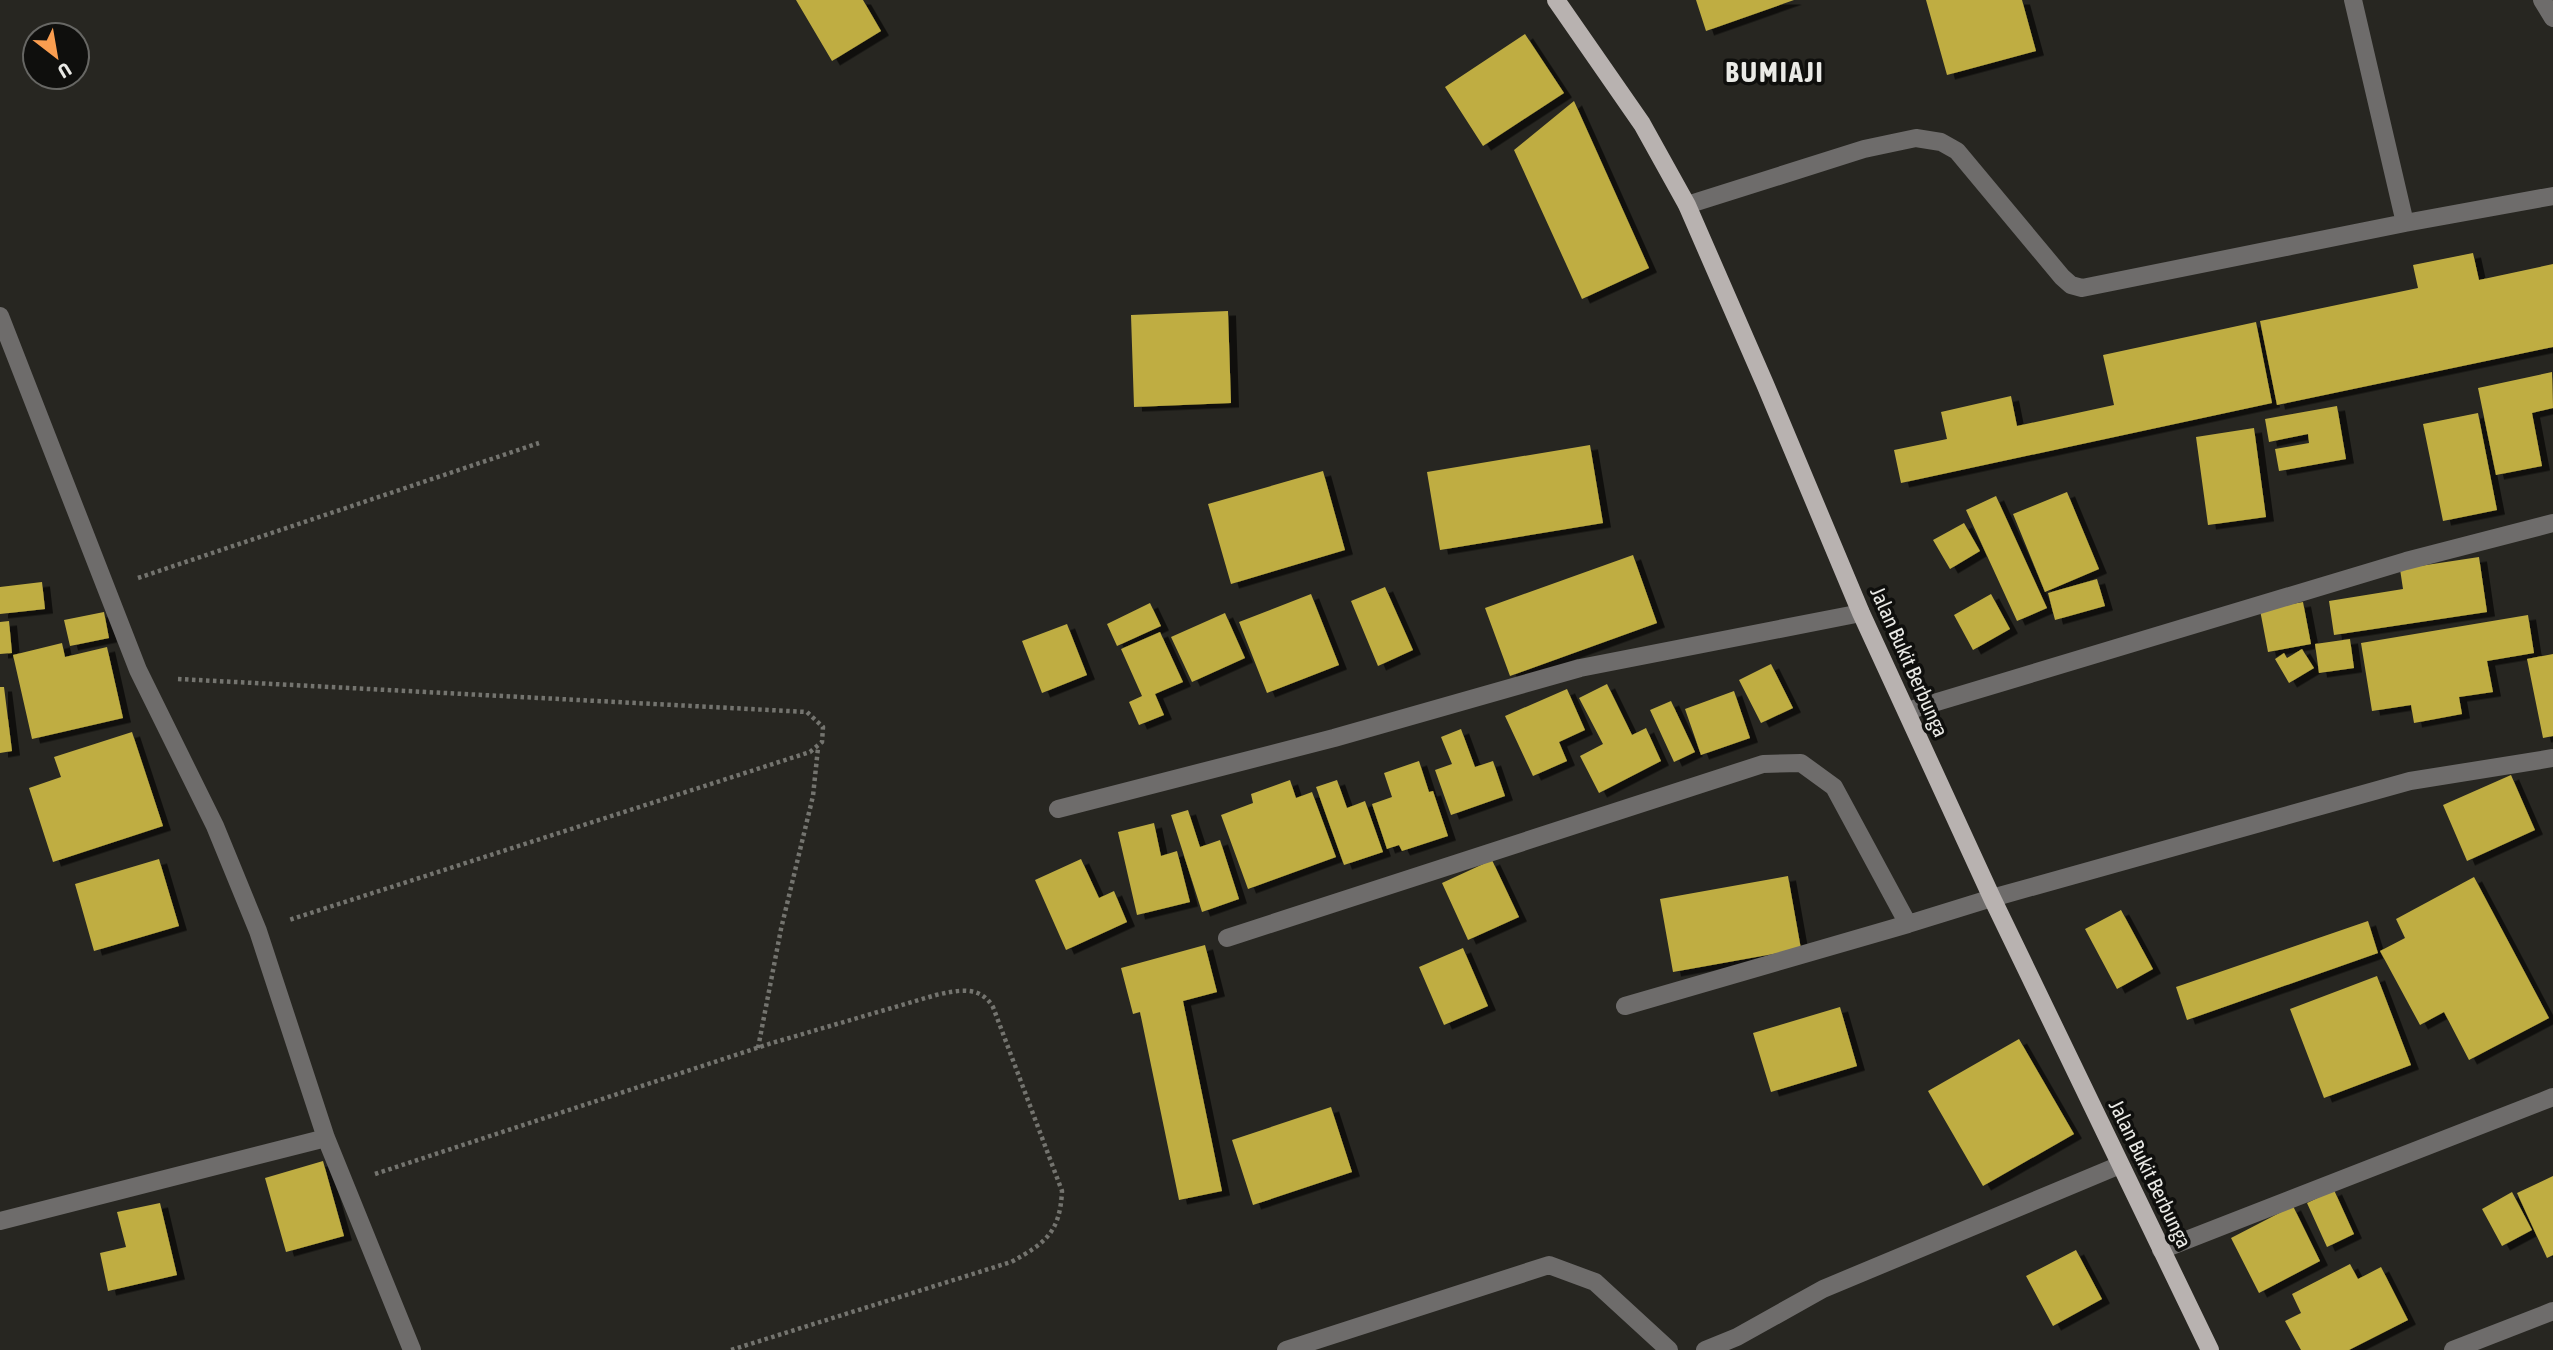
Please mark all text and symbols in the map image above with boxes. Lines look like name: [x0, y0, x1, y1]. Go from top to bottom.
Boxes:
north arrow: [21, 21, 91, 91]
district label: BUMIAJI: [1725, 56, 1825, 88]
text: U: [54, 58, 75, 83]
street label: Jalan Bukit Berbunga: [1866, 583, 1954, 740]
street label: Jalan Bukit Berbunga: [2105, 1096, 2197, 1251]

